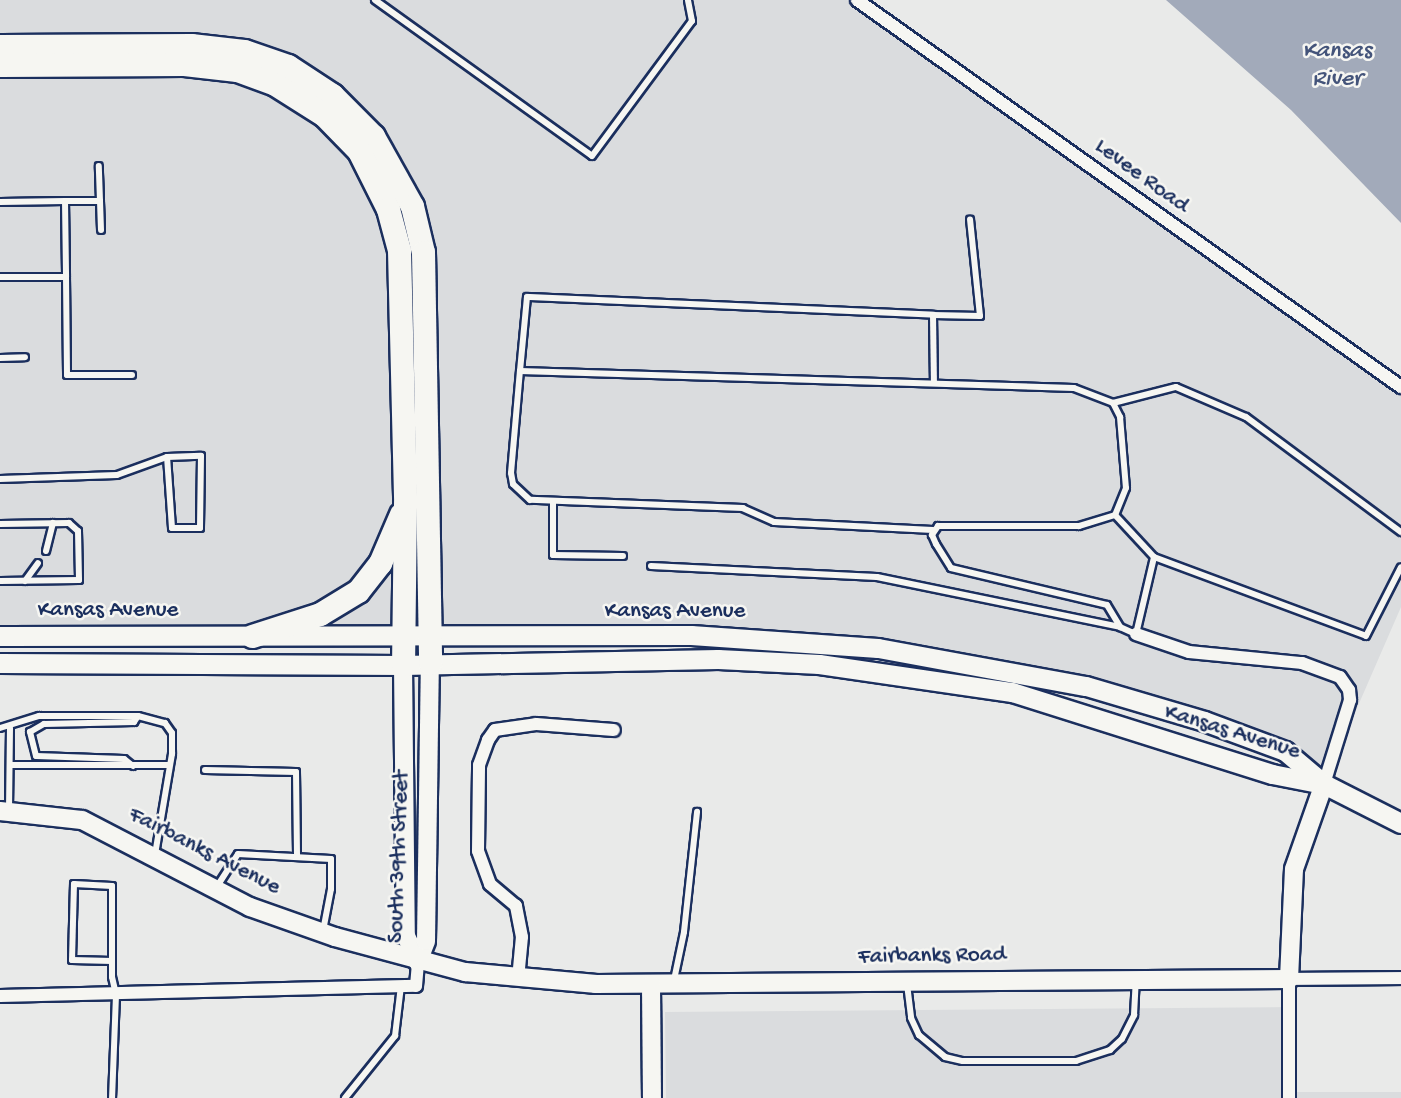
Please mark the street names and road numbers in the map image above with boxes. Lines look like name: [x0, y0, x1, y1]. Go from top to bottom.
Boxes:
street label: Levee Road: [1088, 134, 1194, 220]
street label: Kansas Avenue: [38, 597, 178, 625]
street label: Kansas Avenue: [605, 598, 745, 626]
street label: Kansas Avenue: [1161, 699, 1303, 767]
street label: South 39th Street: [383, 770, 417, 944]
street label: Fairbanks Avenue: [123, 802, 285, 902]
street label: Fairbanks Road: [858, 942, 1006, 972]

